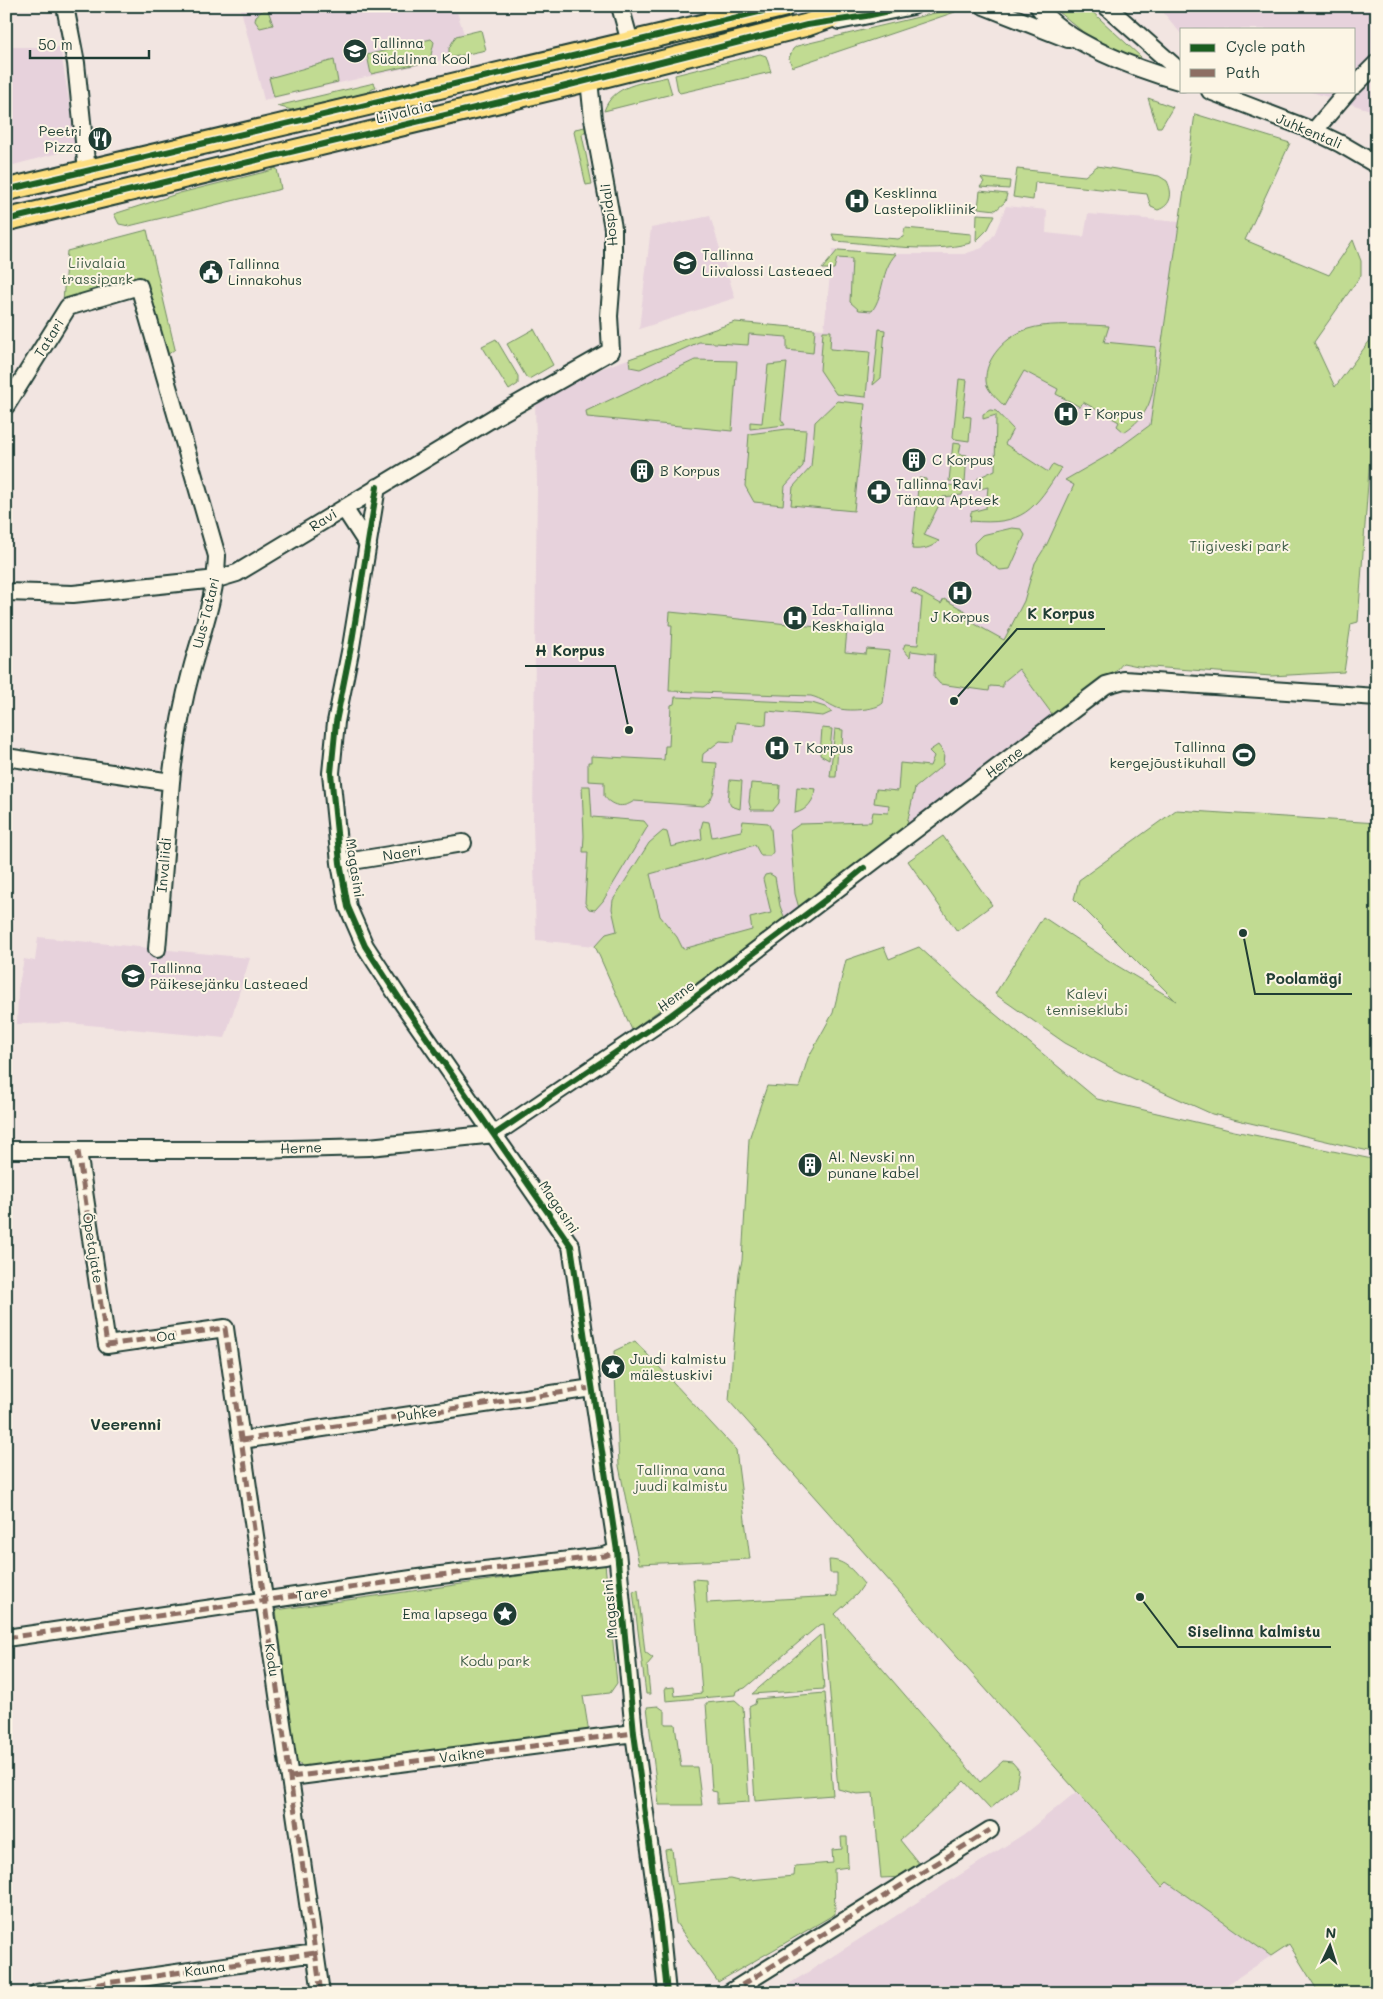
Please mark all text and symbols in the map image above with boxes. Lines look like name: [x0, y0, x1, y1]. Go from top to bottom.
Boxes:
scale bar: [30, 28, 149, 60]
legend: [1180, 28, 1356, 92]
place label: Tallinna Südalinna Kool: [372, 33, 470, 68]
text: 50 m: [38, 34, 73, 54]
text: Cycle path: [1226, 36, 1305, 56]
school or university icon: Tallinna Südalinna Kool: [342, 38, 368, 64]
text: Path: [1226, 62, 1260, 82]
street label: Liivalaia: [374, 95, 434, 128]
street label: Juhkentali: [1273, 108, 1345, 153]
place label: Peetri Pizza: [39, 121, 82, 156]
restaurant icon: Peetri Pizza: [87, 126, 113, 152]
street label: Hospidali: [595, 182, 622, 248]
place label: Kesklinna Lastepolikliinik: [874, 183, 975, 218]
hospital icon: Kesklinna Lastepolikliinik: [844, 188, 870, 214]
place label: Tallinna Liivalossi Lasteaed: [702, 245, 832, 280]
school or university icon: Tallinna Liivalossi Lasteaed: [672, 250, 698, 276]
park label: Liivalaia trassipark: [61, 253, 133, 288]
place label: Tallinna Linnakohus: [228, 254, 302, 289]
public building icon: Tallinna Linnakohus: [198, 259, 224, 285]
street label: Tatari: [29, 315, 68, 361]
hospital icon: F Korpus: [1053, 401, 1079, 427]
place label: F Korpus: [1084, 404, 1143, 423]
building icon: C Korpus: [901, 447, 927, 473]
place label: C Korpus: [932, 450, 993, 469]
building icon: B Korpus: [629, 458, 655, 484]
place label: B Korpus: [660, 461, 720, 480]
place label: Tallinna Ravi Tänava Apteek: [896, 474, 999, 509]
pharmacy icon: Tallinna Ravi Tänava Apteek: [866, 479, 892, 505]
street label: Ravi: [305, 504, 340, 535]
park label: Tiigiveski park: [1189, 536, 1289, 555]
street label: Uus-Tatari: [188, 575, 223, 650]
hospital icon: J Korpus: [947, 580, 973, 606]
callout: K Korpus: [1017, 599, 1105, 629]
place label: Ida-Tallinna Keskhaigla: [812, 600, 894, 635]
text: K Korpus: [1027, 603, 1095, 623]
hospital icon: Ida-Tallinna Keskhaigla: [782, 605, 808, 631]
place label: J Korpus: [930, 607, 990, 626]
callout: H Korpus: [525, 636, 615, 666]
text: H Korpus: [535, 640, 605, 660]
hospital icon: T Korpus: [764, 735, 790, 761]
place label: Tallinna kergejõustikuhall: [1109, 737, 1226, 772]
place label: T Korpus: [794, 738, 853, 757]
street label: Herne: [981, 742, 1026, 782]
sports icon: Tallinna kergejõustikuhall: [1231, 742, 1257, 768]
street label: Invaliidi: [152, 837, 175, 893]
street label: Magasini: [341, 837, 370, 899]
street label: Naeri: [381, 840, 423, 865]
place label: Tallinna Päikesejänku Lasteaed: [150, 958, 308, 993]
school or university icon: Tallinna Päikesejänku Lasteaed: [120, 963, 146, 989]
callout: Poolamägi: [1255, 964, 1352, 994]
text: Poolamägi: [1266, 968, 1342, 988]
street label: Herne: [653, 976, 698, 1016]
park label: Kalevi tenniseklubi: [1046, 984, 1128, 1019]
street label: Herne: [280, 1137, 322, 1158]
place label: Al. Nevski nn punane kabel: [828, 1147, 919, 1182]
building icon: Al. Nevski nn punane kabel: [797, 1152, 823, 1178]
street label: Magasini: [535, 1177, 584, 1237]
street label: Õpetajate: [79, 1211, 108, 1285]
street label: Oa: [155, 1325, 177, 1346]
place label: Juudi kalmistu mälestuskivi: [630, 1349, 726, 1384]
place icon: Juudi kalmistu mälestuskivi: [600, 1354, 626, 1380]
street label: Puhke: [396, 1401, 438, 1426]
district label: Veerenni: [90, 1413, 162, 1434]
park label: Tallinna vana juudi kalmistu: [632, 1460, 728, 1495]
street label: Magasini: [597, 1578, 622, 1640]
street label: Tare: [295, 1582, 329, 1605]
place icon: Ema lapsega: [492, 1601, 518, 1627]
place label: Ema lapsega: [402, 1604, 488, 1623]
callout: Siselinna kalmistu: [1178, 1617, 1331, 1647]
text: Siselinna kalmistu: [1187, 1621, 1321, 1641]
street label: Kodu: [261, 1642, 284, 1678]
park label: Kodu park: [460, 1651, 530, 1670]
street label: Vaikne: [438, 1742, 486, 1767]
north arrow: [1306, 1922, 1356, 1972]
text: N: [1325, 1923, 1337, 1942]
street label: Kauna: [183, 1956, 227, 1981]

